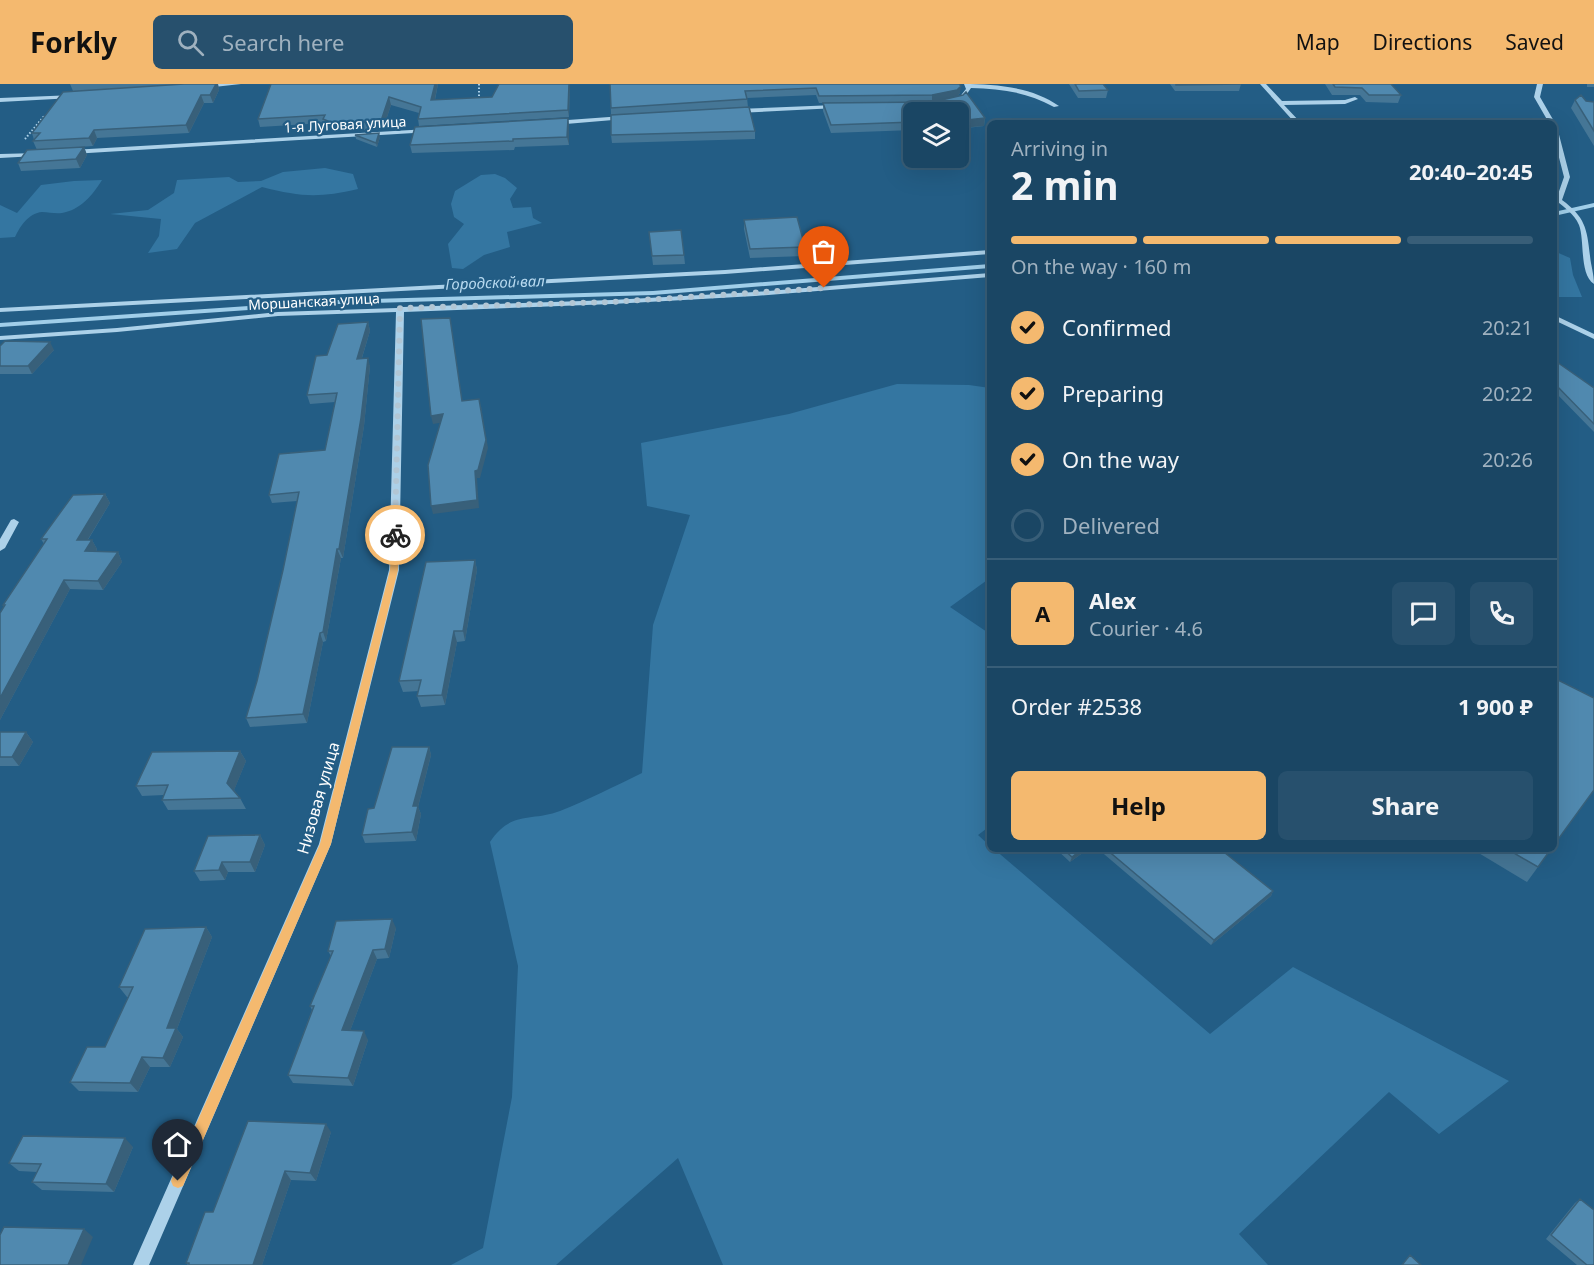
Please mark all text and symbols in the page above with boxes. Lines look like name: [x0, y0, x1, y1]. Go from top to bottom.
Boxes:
search box: [153, 15, 573, 69]
text: Forkly: [30, 23, 117, 61]
icon: search: [174, 26, 207, 59]
text: Search here: [222, 27, 345, 57]
text: Map: [1296, 28, 1340, 56]
text: Directions: [1373, 28, 1472, 56]
text: Saved: [1505, 28, 1564, 56]
map controls: [903, 102, 969, 168]
button: layers: [903, 102, 969, 168]
street label: 1-я Луговая улица: [283, 111, 407, 137]
text: Arriving in: [1011, 135, 1108, 162]
text: 20:40–20:45: [1409, 156, 1533, 186]
text: 2 min: [1011, 158, 1118, 211]
pin: [798, 226, 849, 288]
icon: bag: [807, 235, 840, 268]
text: On the way · 160 m: [1011, 253, 1191, 280]
water label: Городской вал: [445, 270, 546, 294]
street label: Моршанская улица: [248, 288, 380, 314]
icon: check: [1011, 311, 1044, 344]
text: Confirmed: [1062, 312, 1172, 342]
text: 20:21: [1482, 314, 1533, 341]
icon: check: [1011, 377, 1044, 410]
text: Preparing: [1062, 378, 1164, 408]
text: 20:22: [1482, 380, 1533, 407]
icon: check: [1011, 443, 1044, 476]
text: On the way: [1062, 444, 1179, 474]
text: 20:26: [1482, 446, 1533, 473]
courier: [365, 505, 425, 565]
text: Delivered: [1062, 510, 1160, 540]
icon: bike: [379, 519, 412, 552]
button: chat: [1392, 582, 1455, 645]
button: phone: [1470, 582, 1533, 645]
text: Alex: [1089, 585, 1136, 615]
text: A: [1035, 598, 1050, 628]
text: Courier · 4.6: [1089, 615, 1203, 642]
text: Order #2538: [1011, 691, 1142, 721]
text: 1 900 ₽: [1458, 691, 1533, 721]
street label: Низовая улица: [291, 739, 345, 857]
button: Help: [1011, 771, 1266, 840]
button: Share: [1278, 771, 1533, 840]
pin: [152, 1119, 203, 1181]
icon: home: [161, 1128, 194, 1161]

